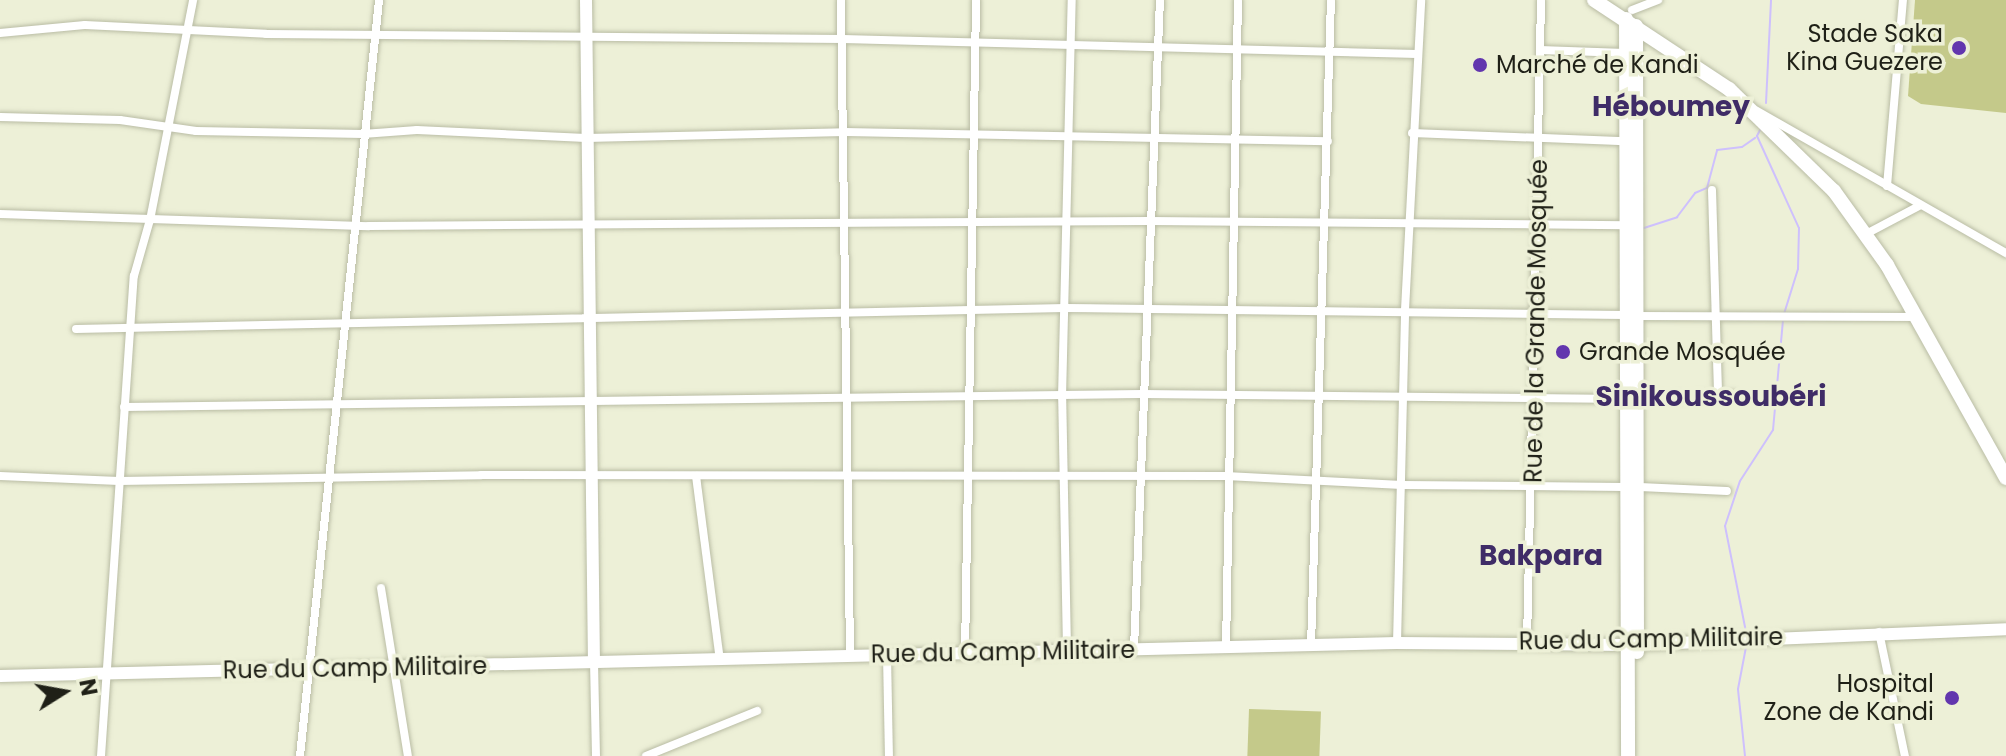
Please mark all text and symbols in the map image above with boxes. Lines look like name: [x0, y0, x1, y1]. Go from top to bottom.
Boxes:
place label: Stade Saka Kina Guezere: [1786, 20, 1943, 76]
marker: Stade Saka Kina Guezere: [1950, 39, 1968, 57]
place label: Marché de Kandi: [1496, 51, 1699, 79]
marker: Marché de Kandi: [1471, 56, 1489, 74]
district label: Héboumey: [1592, 90, 1750, 124]
street label: Rue de la Grande Mosquée: [1519, 159, 1553, 483]
place label: Grande Mosquée: [1579, 338, 1786, 366]
marker: Grande Mosquée: [1554, 343, 1572, 361]
district label: Sinikoussoubéri: [1595, 380, 1827, 414]
district label: Bakpara: [1479, 539, 1603, 573]
street label: Rue du Camp Militaire: [1519, 622, 1783, 656]
street label: Rue du Camp Militaire: [871, 635, 1135, 669]
street label: Rue du Camp Militaire: [223, 651, 487, 685]
north arrow: [24, 652, 104, 732]
place label: Hospital Zone de Kandi: [1763, 670, 1934, 726]
text: N: [71, 676, 105, 698]
marker: Hospital Zone de Kandi: [1941, 687, 1963, 709]

